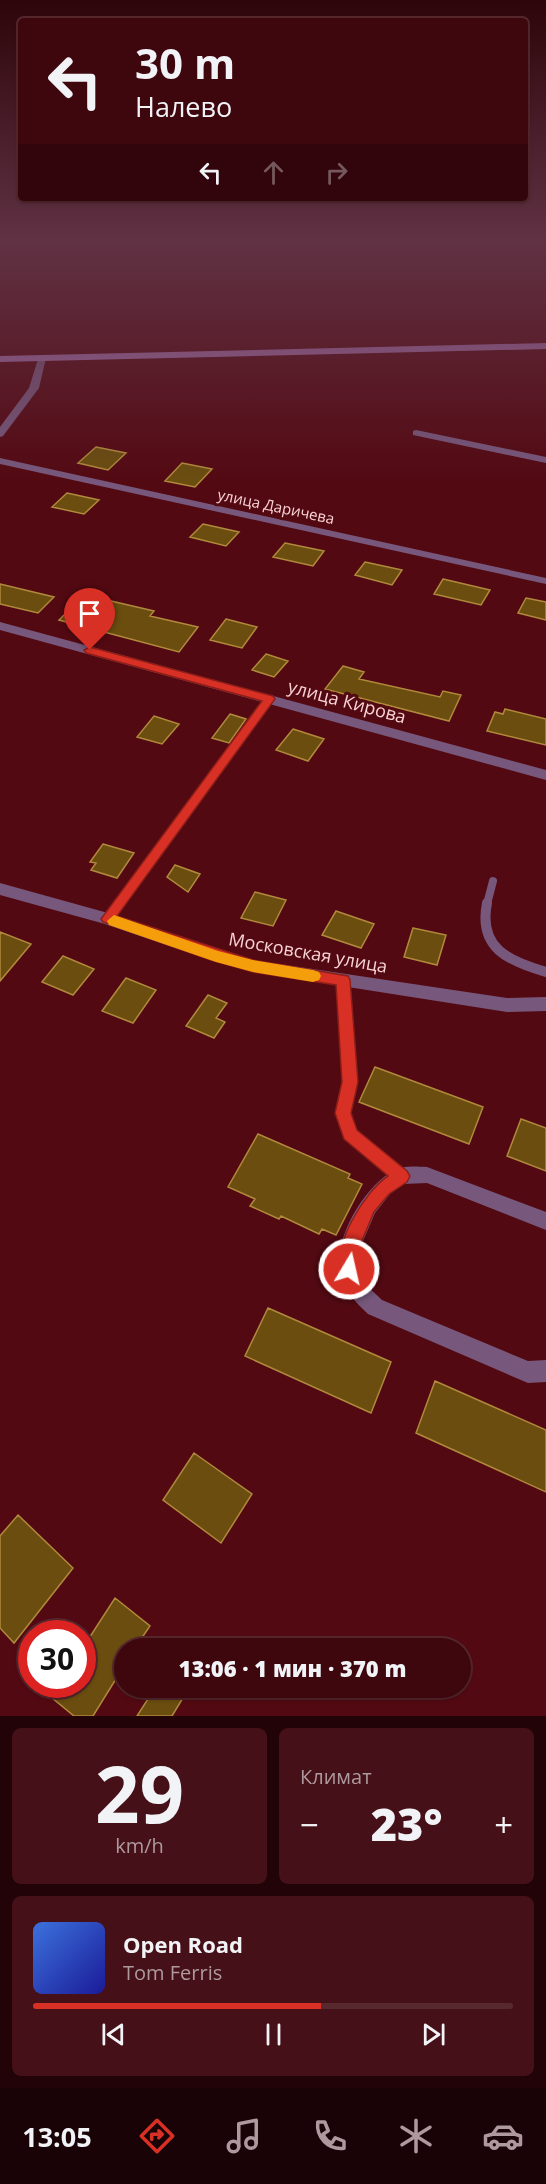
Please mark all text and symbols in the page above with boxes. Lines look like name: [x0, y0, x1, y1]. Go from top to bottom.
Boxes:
text: 30 m: [135, 34, 235, 91]
icon: left: [36, 42, 114, 120]
text: Налево: [135, 88, 232, 125]
icon: left: [194, 156, 227, 189]
icon: ahead: [257, 156, 290, 189]
icon: right: [320, 156, 353, 189]
street label: улица Даричева: [216, 484, 337, 528]
pin: [64, 588, 115, 650]
icon: arrive: [73, 597, 106, 630]
street label: улица Кирова: [286, 674, 409, 728]
street label: Московская улица: [227, 926, 389, 978]
position arrow: [317, 1237, 381, 1301]
speed limit sign: 30: [18, 1620, 96, 1698]
text: 13:06 · 1 мин · 370 m: [179, 1653, 406, 1683]
text: 29: [95, 1740, 184, 1846]
text: Климат: [300, 1763, 372, 1790]
text: 23°: [371, 1793, 442, 1854]
text: −: [300, 1802, 319, 1847]
text: +: [494, 1802, 513, 1847]
text: km/h: [115, 1832, 164, 1859]
text: Open Road: [123, 1929, 243, 1959]
text: Tom Ferris: [123, 1959, 222, 1986]
icon: previous: [97, 2018, 130, 2051]
icon: pause: [257, 2018, 290, 2051]
icon: next: [417, 2018, 450, 2051]
icon: directions: [136, 2115, 178, 2157]
icon: music: [223, 2115, 265, 2157]
icon: phone: [309, 2115, 351, 2157]
icon: climate: [395, 2115, 437, 2157]
icon: car: [482, 2115, 524, 2157]
text: 13:05: [22, 2118, 92, 2155]

